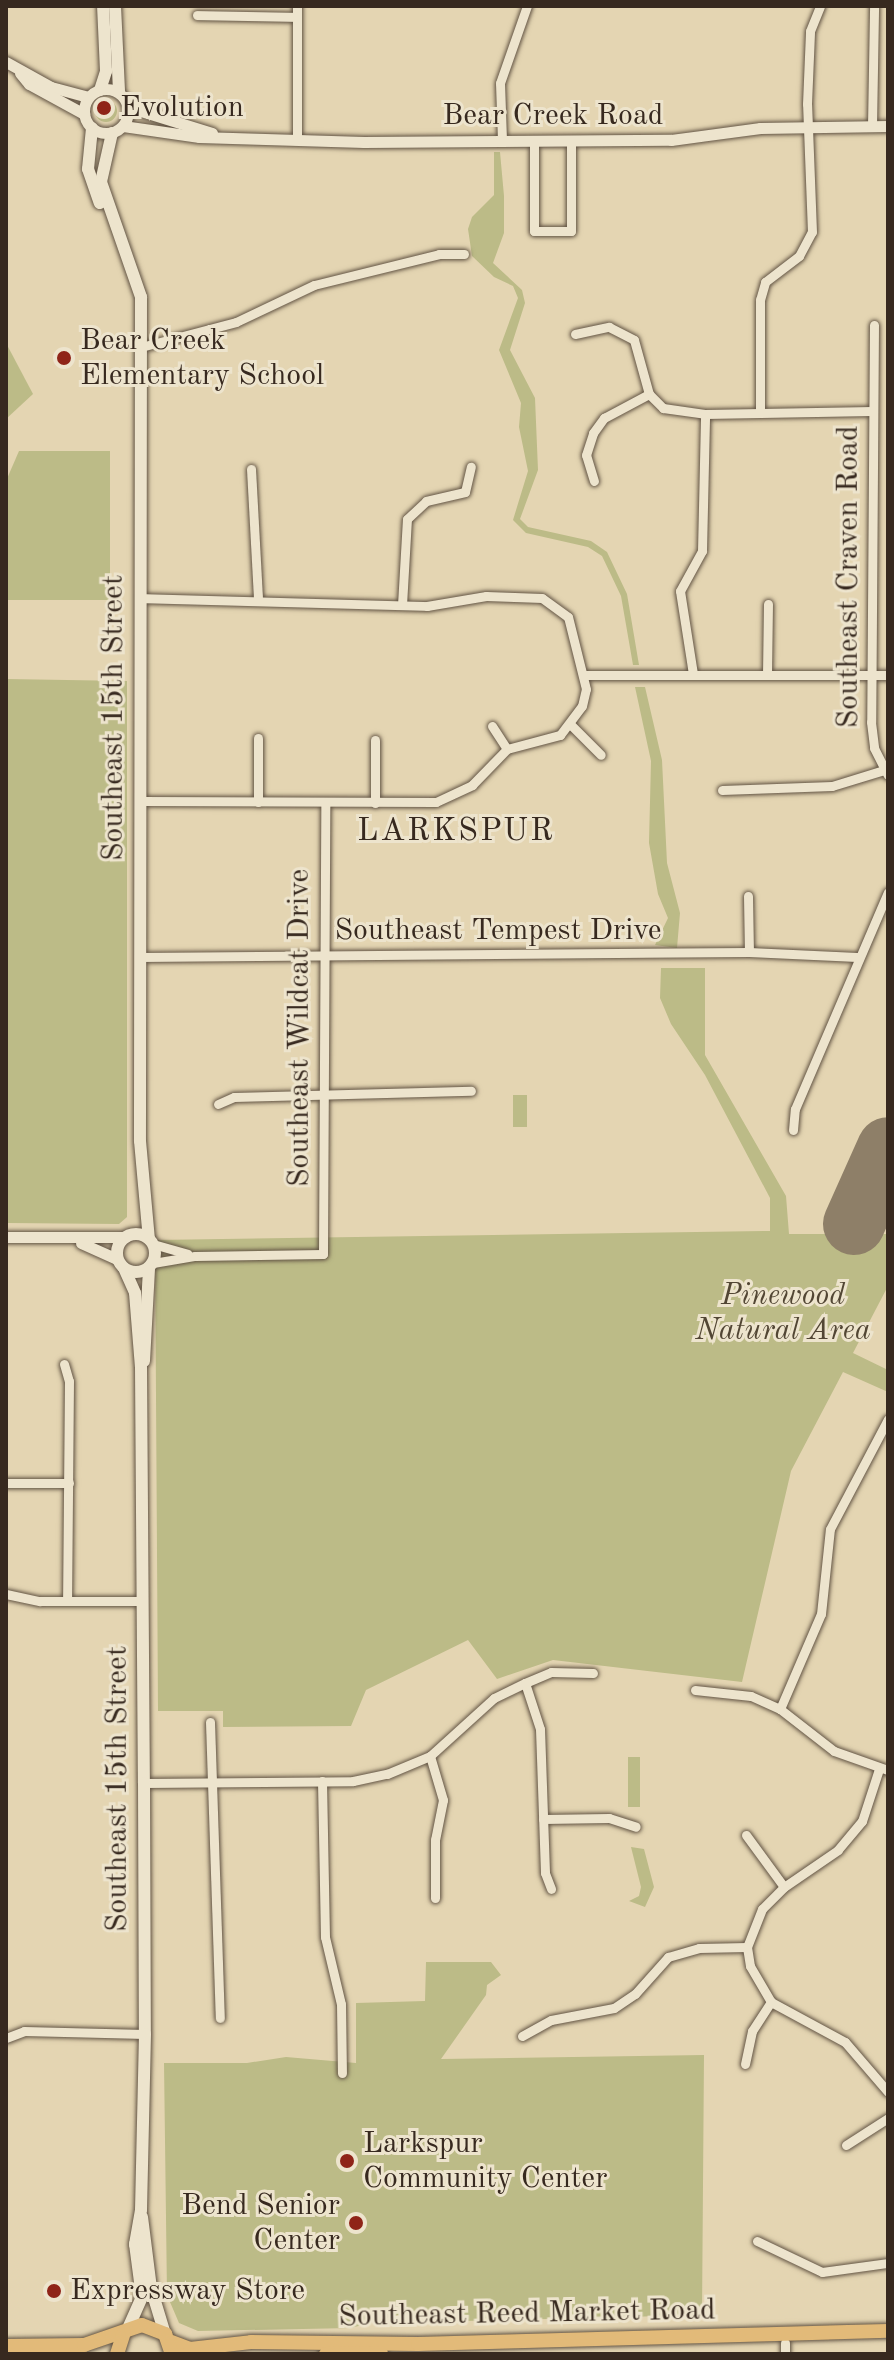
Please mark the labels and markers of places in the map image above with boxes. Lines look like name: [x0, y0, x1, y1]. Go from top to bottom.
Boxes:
place label: Evolution: [120, 90, 244, 126]
marker: Evolution: [95, 99, 113, 117]
place label: Bear Creek Elementary School: [80, 323, 324, 394]
marker: Bear Creek Elementary School: [55, 349, 73, 367]
place label: Larkspur Community Center: [363, 2126, 607, 2196]
marker: Larkspur Community Center: [338, 2152, 356, 2170]
place label: Bend Senior Center: [181, 2188, 340, 2258]
marker: Bend Senior Center: [347, 2214, 365, 2232]
place label: Expressway Store: [70, 2273, 305, 2309]
marker: Expressway Store: [45, 2282, 63, 2300]

